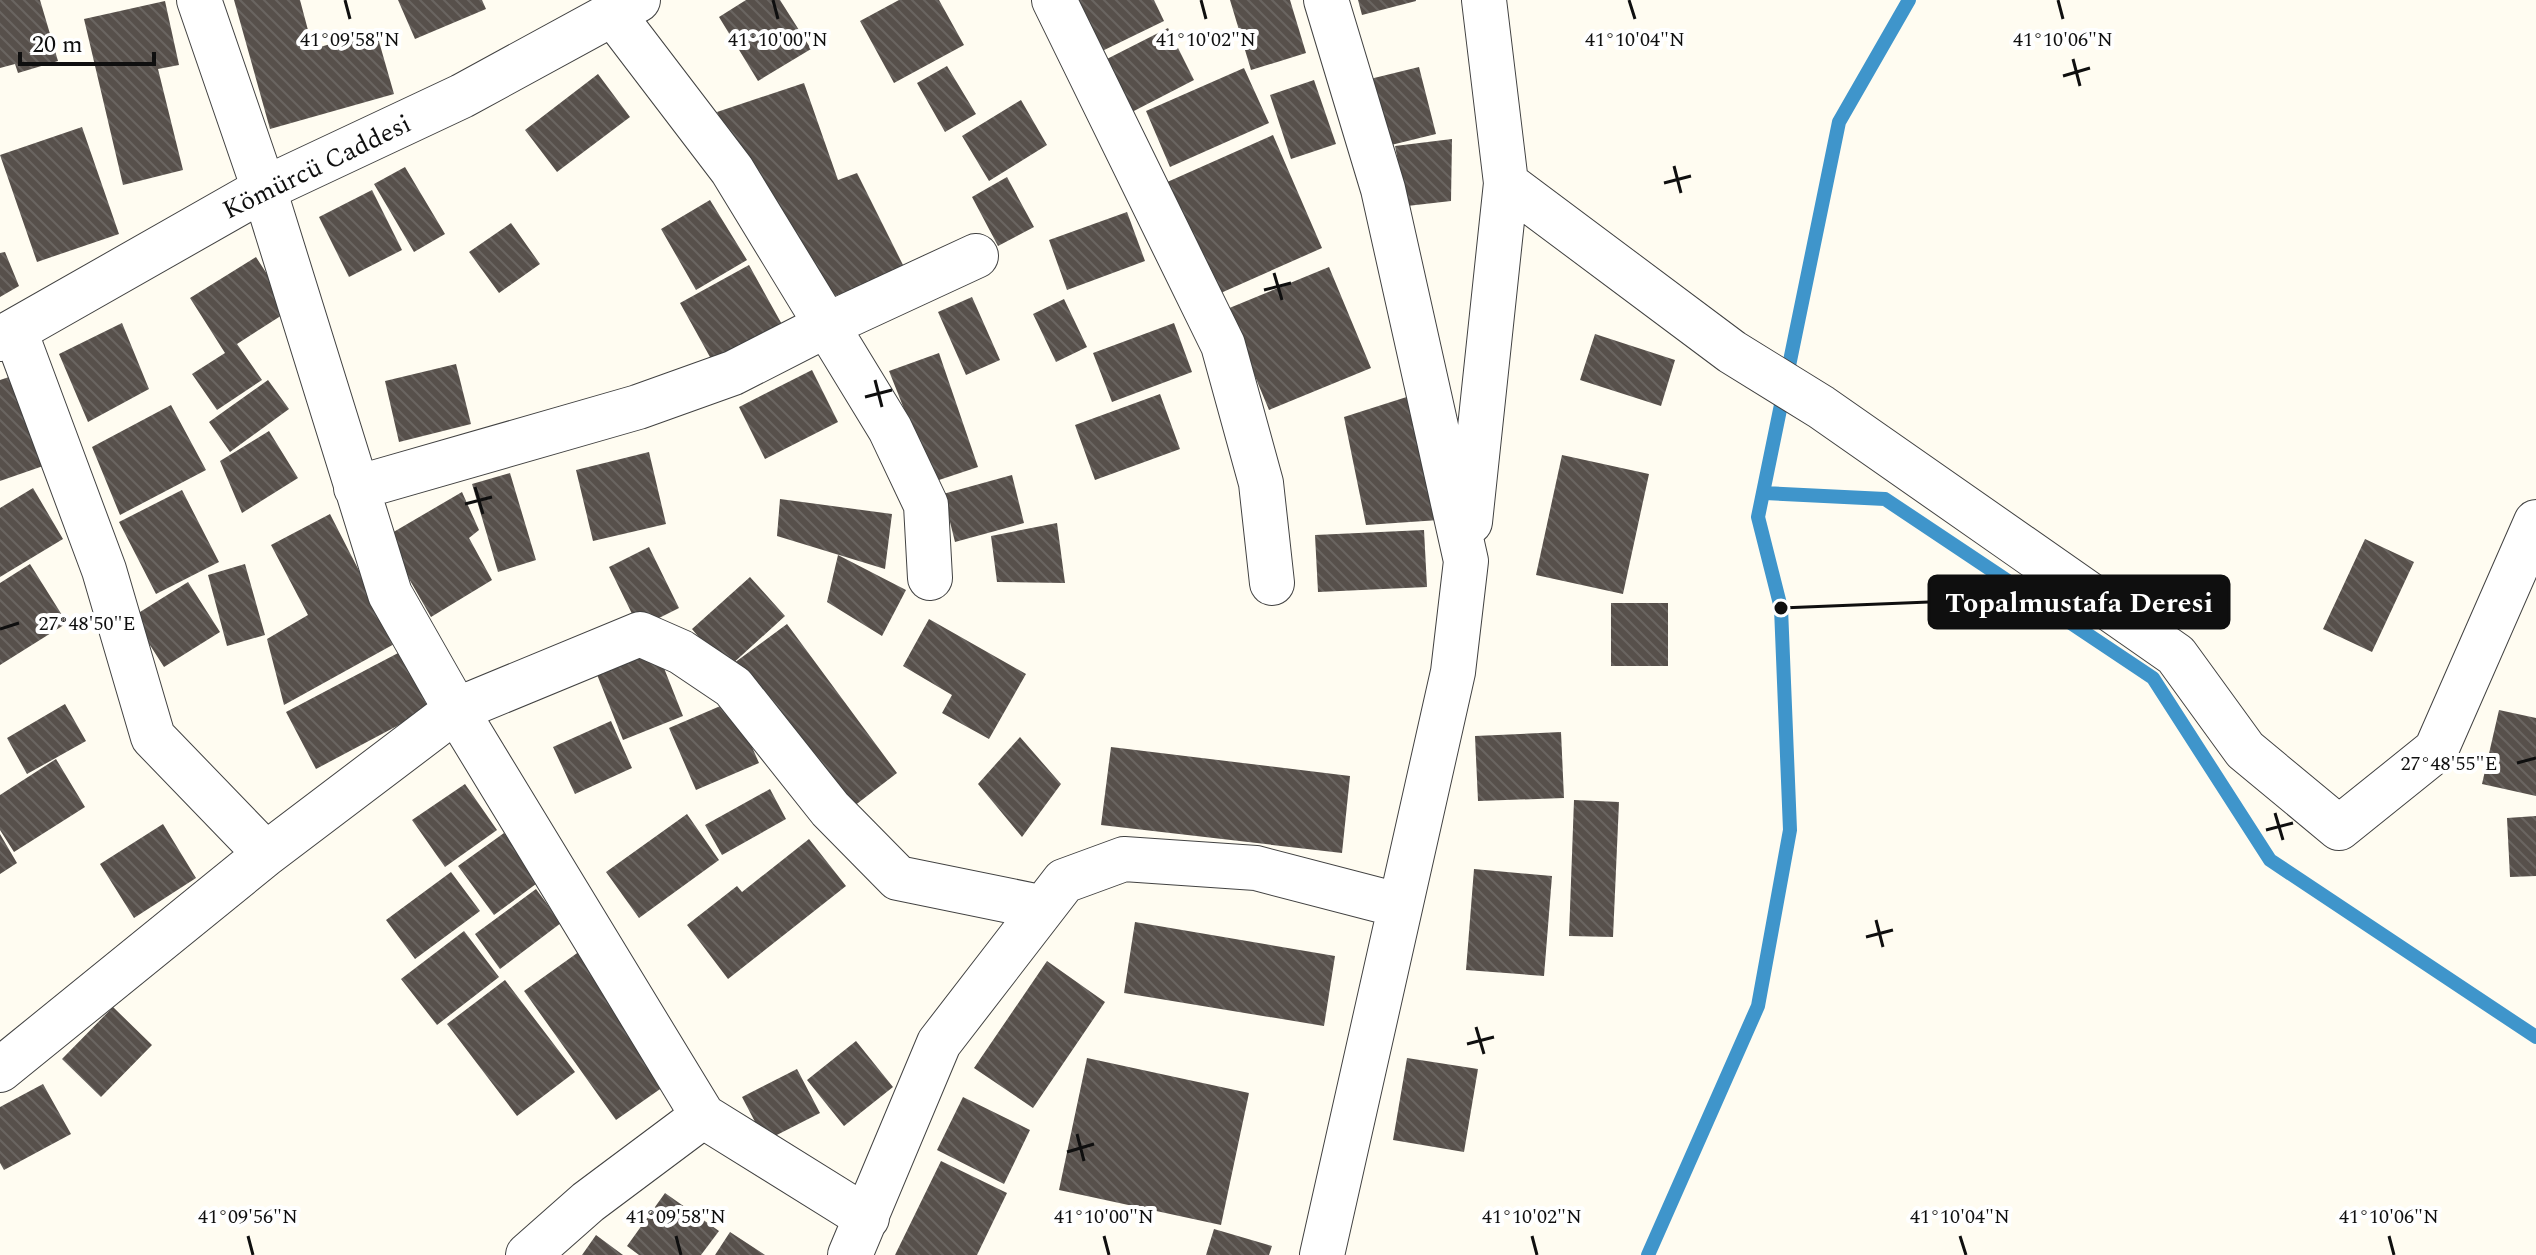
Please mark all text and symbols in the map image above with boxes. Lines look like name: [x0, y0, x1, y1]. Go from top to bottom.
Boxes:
scale bar: [20, 16, 154, 66]
text: 41°09'58"N: [300, 25, 400, 55]
text: 41°10'00"N: [728, 25, 828, 55]
text: 41°10'02"N: [1156, 25, 1256, 55]
text: 41°10'04"N: [1585, 25, 1685, 55]
text: 41°10'06"N: [2013, 25, 2113, 55]
text: 20 m: [32, 27, 83, 63]
street label: Kömürcü Caddesi: [216, 104, 418, 230]
callout: Topalmustafa Deresi: [1929, 576, 2229, 628]
text: Topalmustafa Deresi: [1945, 582, 2213, 625]
text: 27°48'50"E: [38, 609, 136, 639]
text: 27°48'55"E: [2400, 749, 2498, 779]
text: 41°09'56"N: [198, 1202, 298, 1232]
text: 41°09'58"N: [626, 1202, 726, 1232]
text: 41°10'00"N: [1054, 1202, 1154, 1232]
text: 41°10'02"N: [1482, 1202, 1582, 1232]
text: 41°10'04"N: [1910, 1202, 2010, 1232]
text: 41°10'06"N: [2339, 1202, 2439, 1232]

